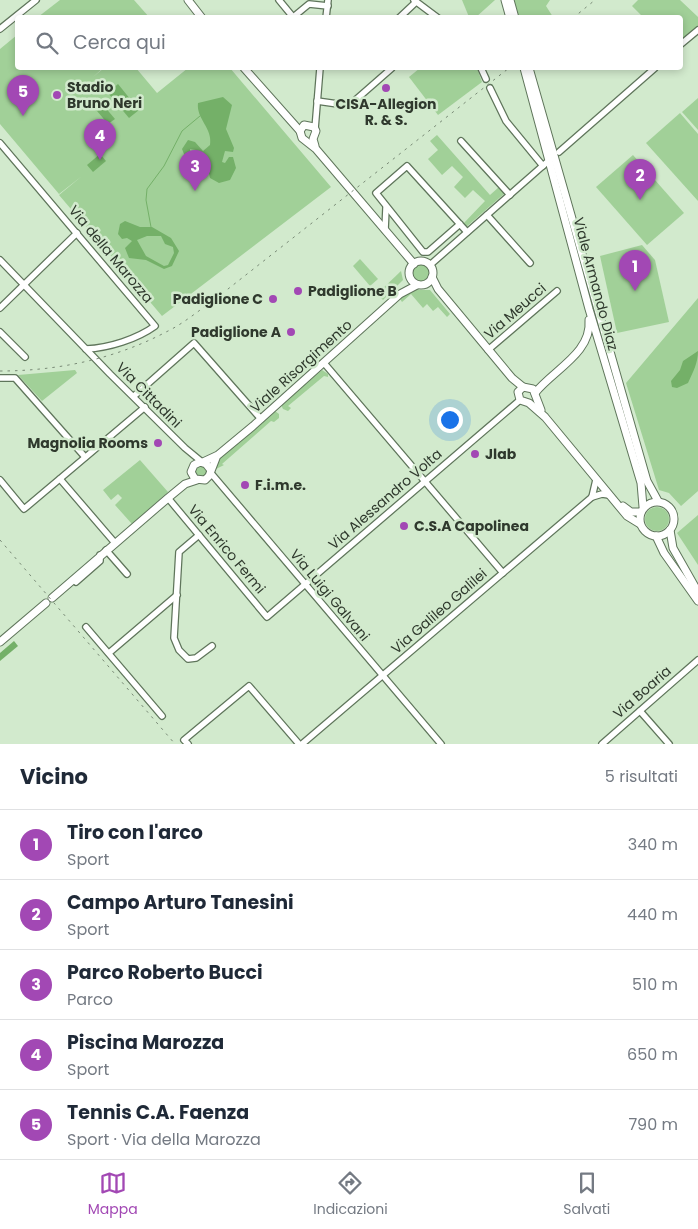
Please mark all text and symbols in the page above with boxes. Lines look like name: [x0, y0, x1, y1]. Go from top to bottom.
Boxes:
search box: [15, 15, 683, 70]
icon: search: [33, 29, 61, 57]
text: Cerca qui: [73, 29, 166, 56]
pin: 5: [7, 75, 39, 116]
place label: Stadio Bruno Neri: [67, 77, 142, 113]
marker: CISA-Allegion R. & S.: [380, 82, 392, 94]
marker: Stadio Bruno Neri: [51, 89, 63, 101]
place label: CISA-Allegion R. & S.: [335, 94, 437, 130]
pin: 4: [84, 119, 116, 160]
pin: 3: [179, 150, 211, 191]
pin: 2: [624, 159, 656, 200]
street label: Via della Marozza: [64, 201, 158, 307]
street label: Viale Armando Diaz: [569, 215, 623, 353]
pin: 1: [619, 250, 651, 291]
street label: Via Meucci: [480, 278, 550, 344]
place label: Padiglione B: [308, 281, 397, 301]
marker: Padiglione B: [292, 285, 304, 297]
place label: Padiglione C: [173, 289, 263, 309]
marker: Padiglione C: [267, 293, 279, 305]
street label: Viale Risorgimento: [246, 315, 356, 417]
place label: Padiglione A: [191, 322, 282, 342]
marker: Padiglione A: [285, 326, 297, 338]
street label: Via Cittadini: [112, 358, 186, 432]
your location: [437, 407, 463, 433]
place label: Magnolia Rooms: [27, 433, 148, 453]
marker: Magnolia Rooms: [152, 437, 164, 449]
street label: Via Alessandro Volta: [324, 444, 446, 554]
place label: Jlab: [485, 444, 517, 464]
marker: Jlab: [469, 448, 481, 460]
place label: F.i.m.e.: [255, 475, 306, 495]
marker: F.i.m.e.: [239, 479, 251, 491]
street label: Via Enrico Fermi: [184, 500, 270, 598]
place label: C.S.A Capolinea: [414, 516, 529, 536]
marker: C.S.A Capolinea: [398, 520, 410, 532]
street label: Via Luigi Galvani: [285, 545, 375, 645]
street label: Via Galileo Galilei: [387, 564, 491, 658]
street label: Via Boaria: [609, 661, 675, 723]
text: Vicino: [20, 762, 88, 791]
text: 5 risultati: [605, 765, 678, 788]
text: Tiro con l'arco: [67, 819, 203, 846]
text: 1: [33, 833, 39, 856]
text: 340 m: [628, 833, 678, 856]
text: Sport: [67, 848, 109, 871]
text: Campo Arturo Tanesini: [67, 889, 294, 916]
text: 2: [31, 903, 41, 926]
text: 440 m: [627, 903, 678, 926]
text: Sport: [67, 918, 109, 941]
text: Parco Roberto Bucci: [67, 959, 263, 986]
text: 3: [31, 973, 41, 996]
text: 510 m: [632, 973, 678, 996]
text: Parco: [67, 988, 113, 1011]
text: Piscina Marozza: [67, 1029, 224, 1056]
text: 4: [31, 1043, 41, 1066]
text: 650 m: [627, 1043, 678, 1066]
text: Sport: [67, 1058, 109, 1081]
text: Tennis C.A. Faenza: [67, 1099, 249, 1126]
text: 5: [31, 1113, 41, 1136]
text: 790 m: [628, 1113, 678, 1136]
text: Sport · Via della Marozza: [67, 1128, 261, 1151]
tab: Mappa: [88, 1169, 138, 1220]
tab: Indicazioni: [313, 1169, 388, 1220]
tab: Salvati: [563, 1169, 610, 1220]

